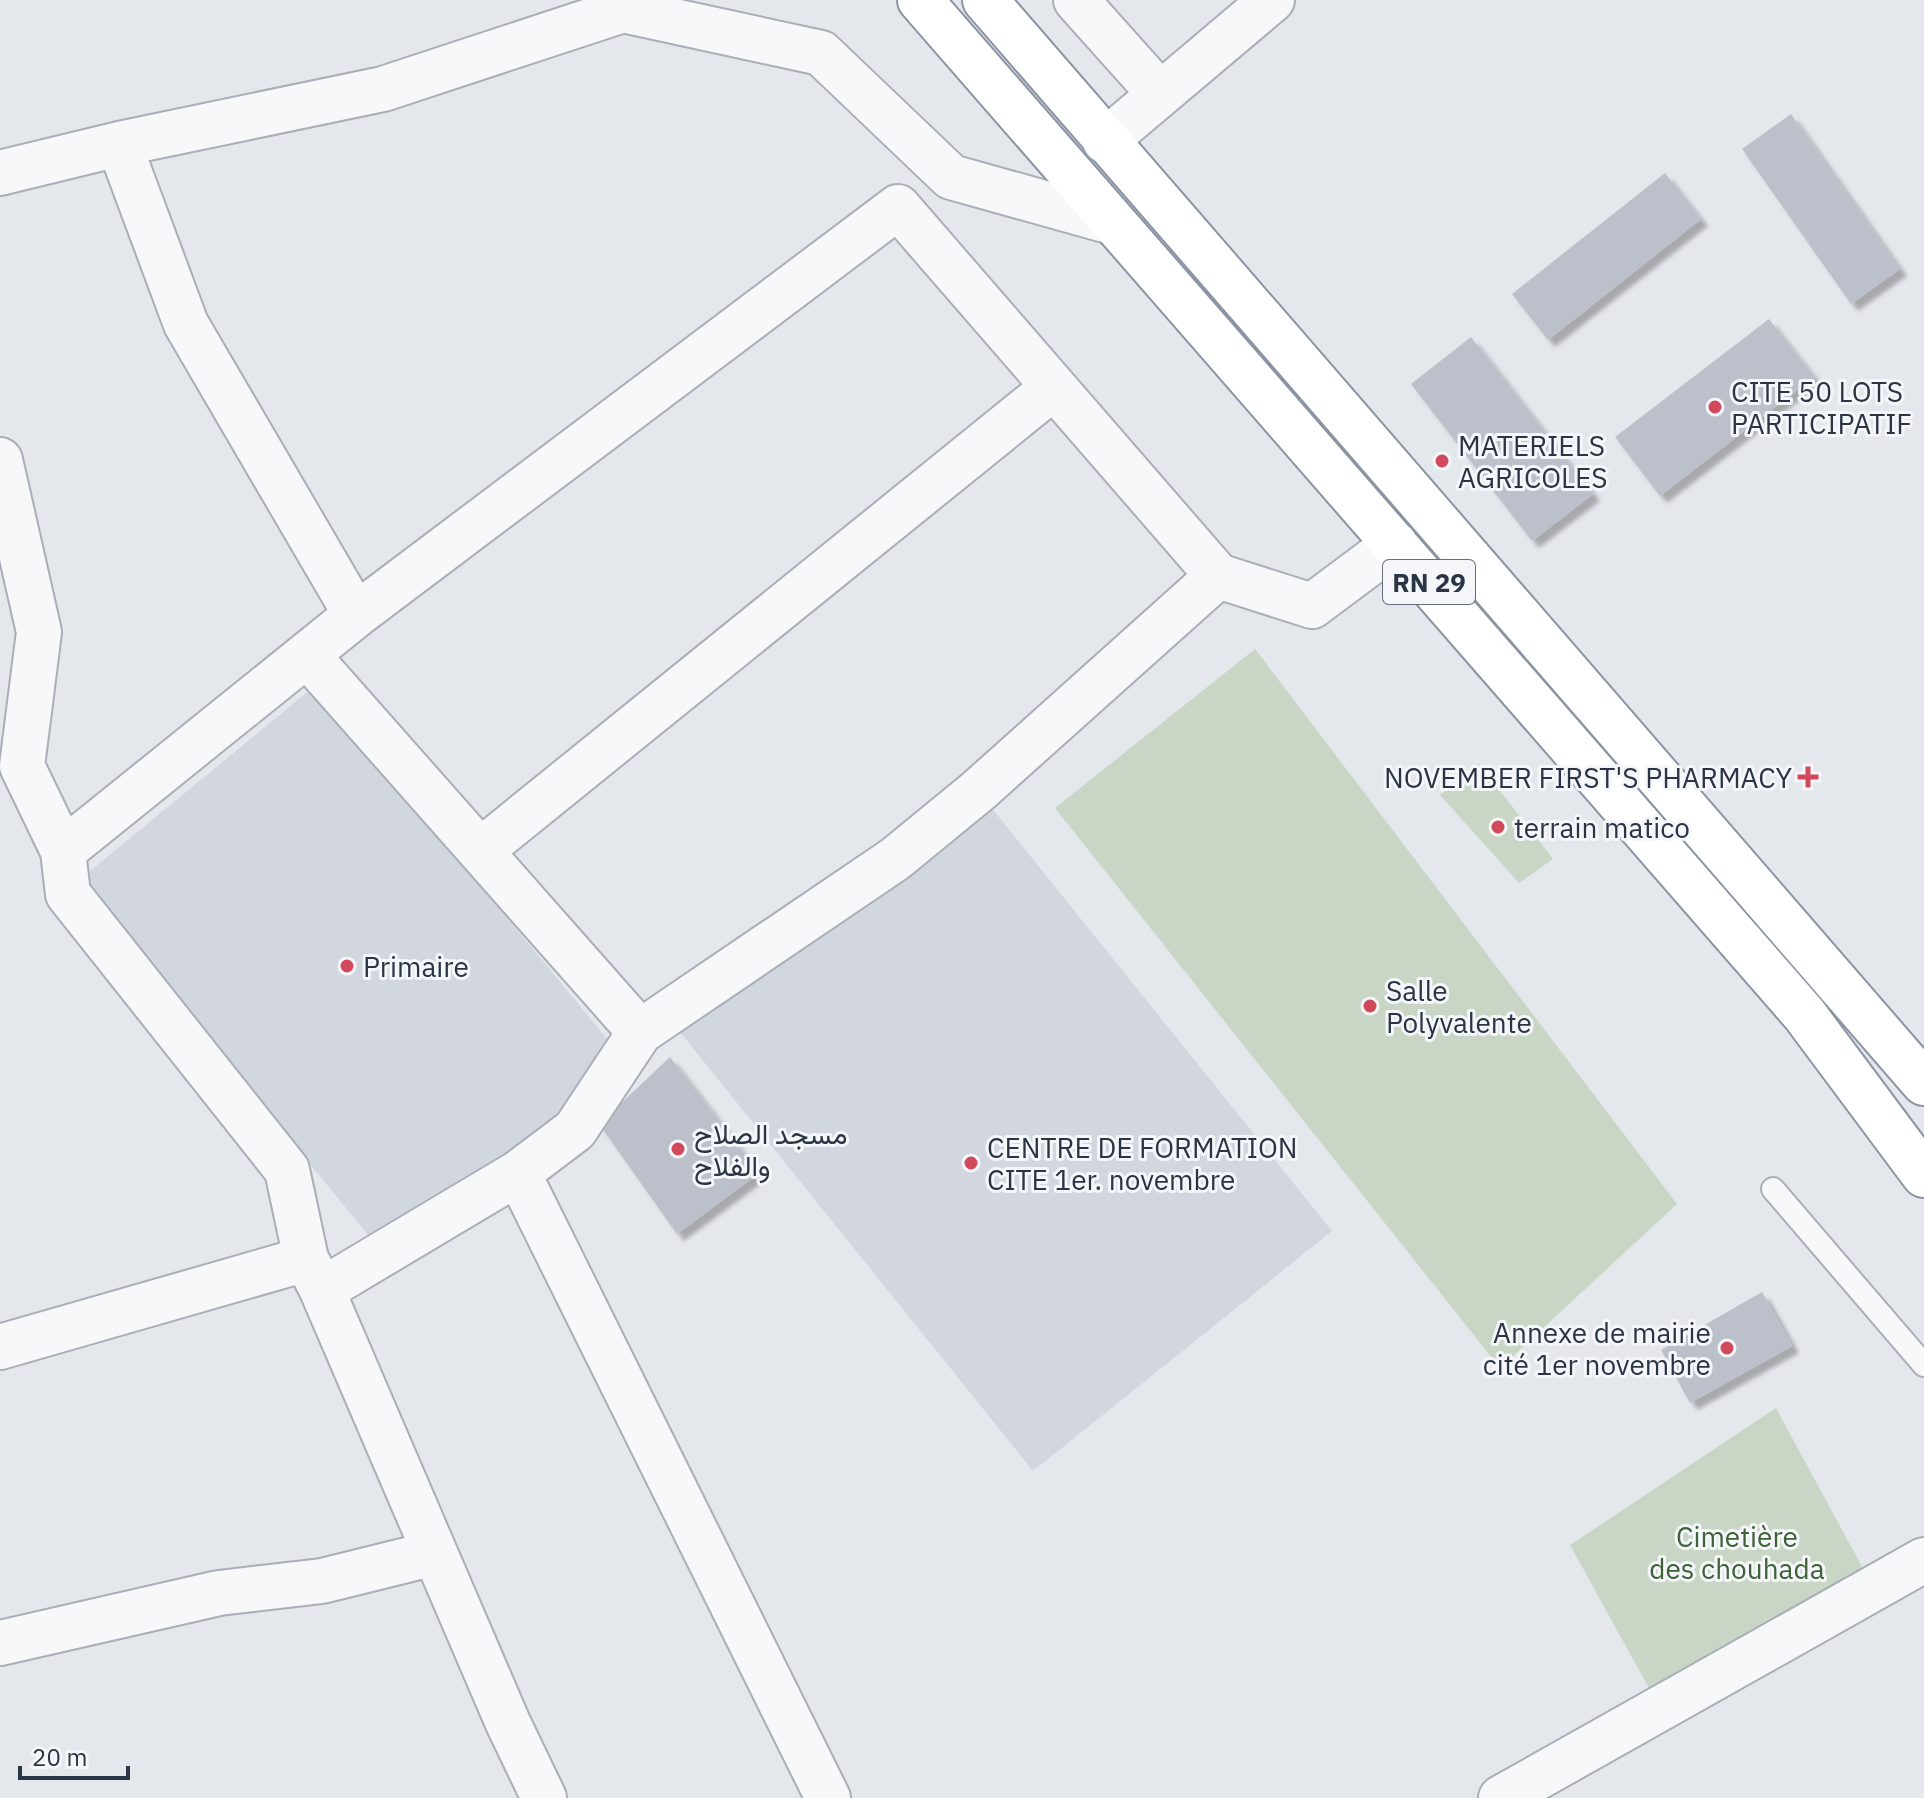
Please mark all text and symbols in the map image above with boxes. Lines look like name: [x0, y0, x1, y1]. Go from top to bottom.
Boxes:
place label: CITE 50 LOTS PARTICIPATIF: [1731, 373, 1912, 442]
marker: CITE 50 LOTS PARTICIPATIF: [1706, 398, 1724, 416]
place label: MATERIELS AGRICOLES: [1458, 427, 1608, 496]
marker: MATERIELS AGRICOLES: [1433, 452, 1451, 470]
road number: RN 29: [1383, 560, 1475, 604]
place label: NOVEMBER FIRST'S PHARMACY: [1384, 759, 1792, 796]
marker: NOVEMBER FIRST'S PHARMACY: [1799, 768, 1817, 786]
place label: terrain matico: [1514, 809, 1690, 846]
marker: terrain matico: [1489, 818, 1507, 836]
place label: Primaire: [363, 948, 469, 985]
marker: Primaire: [338, 957, 356, 975]
place label: Salle Polyvalente: [1386, 972, 1532, 1041]
marker: Salle Polyvalente: [1361, 997, 1379, 1015]
place label: مسجد الصلاح والفلاح: [694, 1115, 847, 1185]
place label: CENTRE DE FORMATION CITE 1er. novembre: [987, 1129, 1298, 1198]
marker: مسجد الصلاح والفلاح: [669, 1140, 687, 1158]
marker: CENTRE DE FORMATION CITE 1er. novembre: [962, 1154, 980, 1172]
place label: Annexe de mairie cité 1er novembre: [1483, 1314, 1711, 1383]
marker: Annexe de mairie cité 1er novembre: [1718, 1339, 1736, 1357]
park label: Cimetière des chouhada: [1649, 1518, 1825, 1587]
scale bar: [20, 1730, 128, 1780]
text: 20 m: [32, 1741, 87, 1773]

